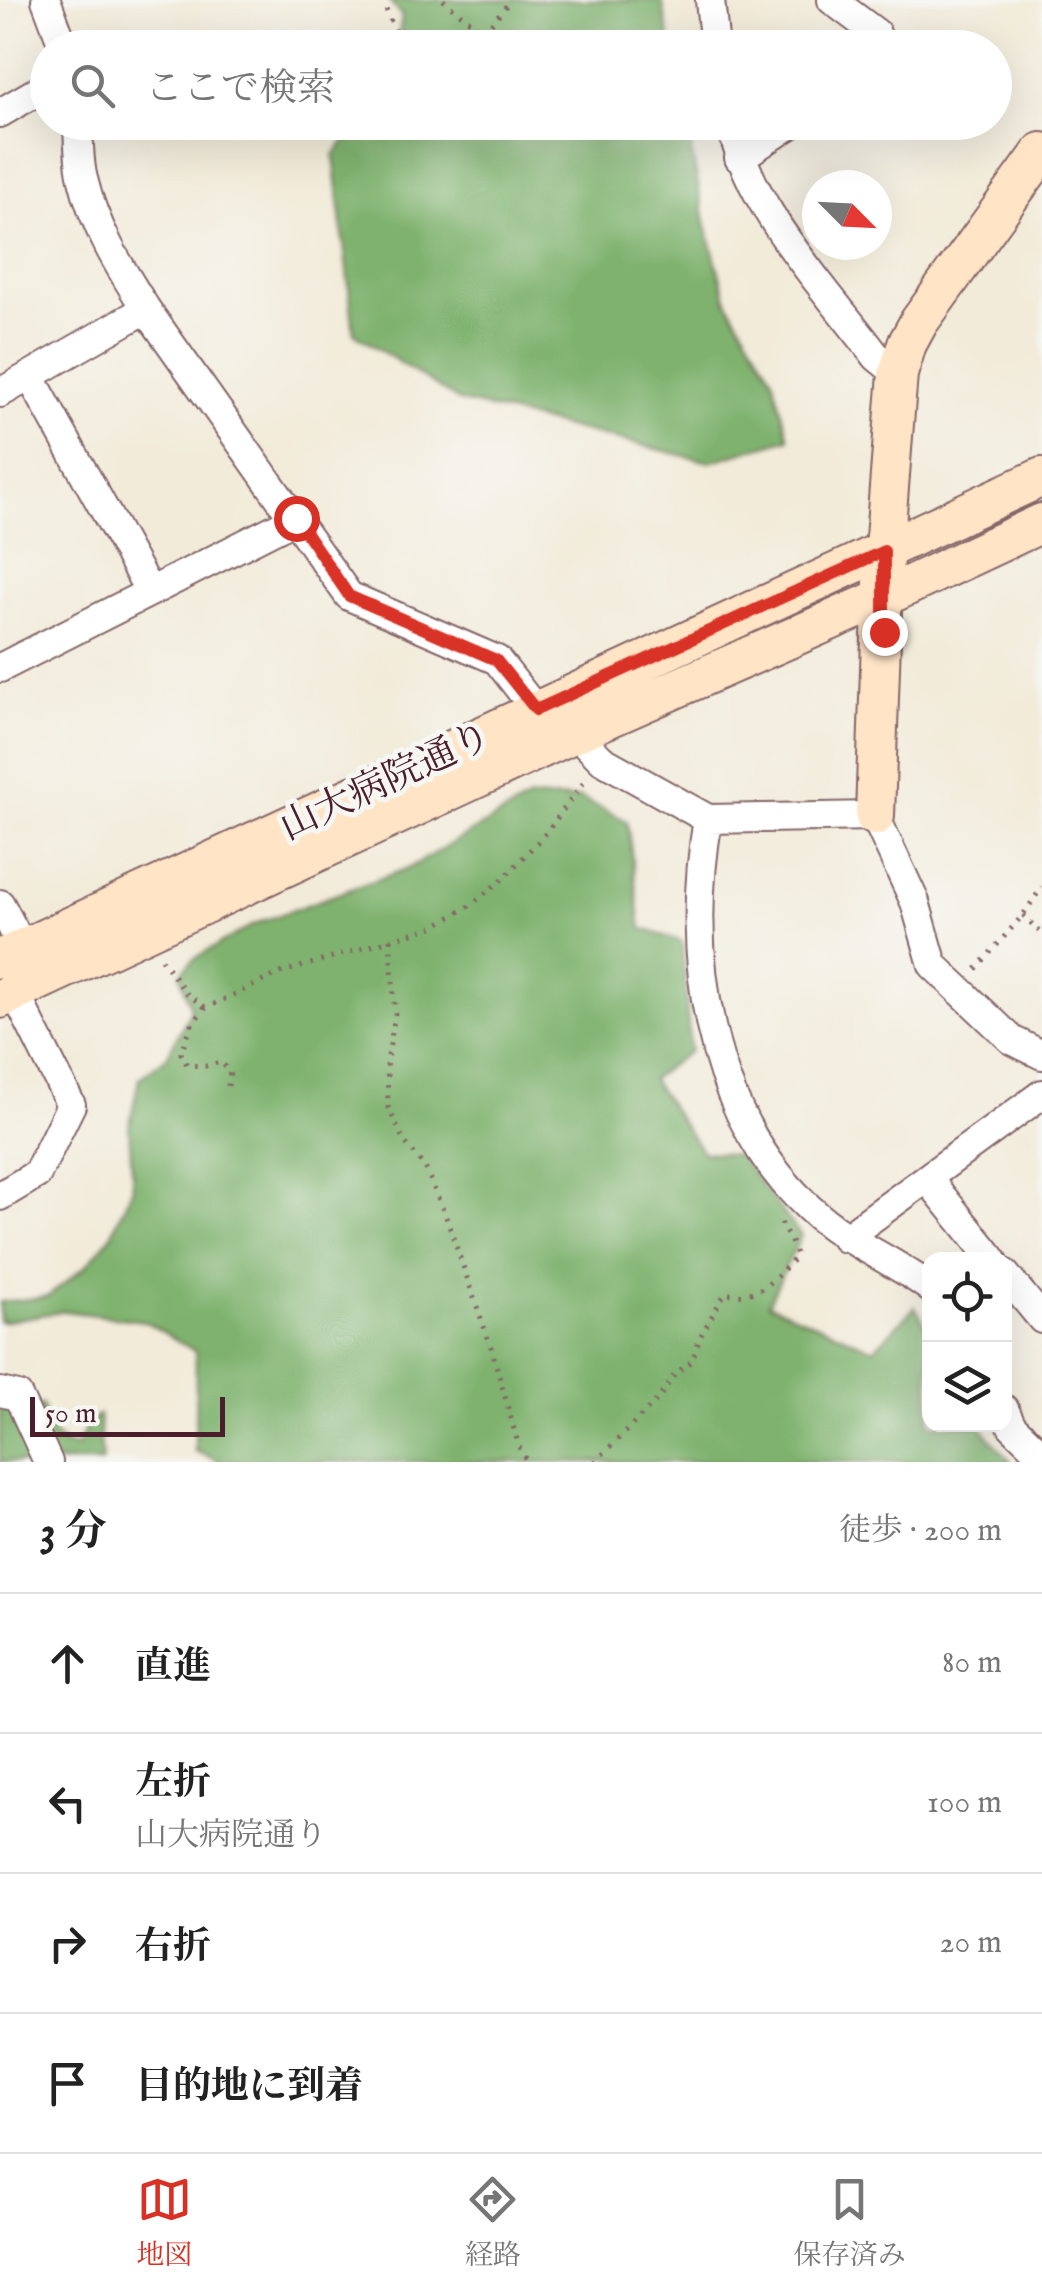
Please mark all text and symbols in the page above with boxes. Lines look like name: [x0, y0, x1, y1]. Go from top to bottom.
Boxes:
search box: [30, 30, 1012, 140]
icon: search: [65, 58, 120, 113]
text: ここで検索: [145, 66, 335, 114]
north arrow: [802, 170, 892, 260]
route start: [274, 496, 320, 542]
route end: [862, 610, 908, 656]
street label: 山大病院通り: [273, 713, 500, 853]
map controls: [922, 1252, 1012, 1432]
button: locate: [922, 1252, 1012, 1342]
button: layers: [922, 1342, 1012, 1432]
scale bar: [30, 1392, 225, 1436]
text: 50 m: [45, 1397, 97, 1432]
text: 3 分: [40, 1506, 107, 1559]
text: 徒歩 · 200 m: [839, 1511, 1002, 1552]
icon: ahead: [40, 1636, 95, 1691]
text: 80 m: [942, 1643, 1002, 1684]
text: 直進: [135, 1644, 211, 1692]
text: 左折: [135, 1760, 211, 1808]
icon: left: [40, 1776, 95, 1831]
text: 100 m: [927, 1783, 1002, 1824]
text: 山大病院通り: [135, 1816, 327, 1857]
icon: right: [40, 1916, 95, 1971]
text: 20 m: [940, 1923, 1002, 1964]
text: 右折: [135, 1924, 211, 1972]
icon: arrive: [40, 2056, 95, 2111]
text: 目的地に到着: [135, 2064, 363, 2112]
tab: 地図: [136, 2172, 192, 2274]
tab: 経路: [465, 2172, 521, 2274]
tab: 保存済み: [794, 2172, 906, 2274]

